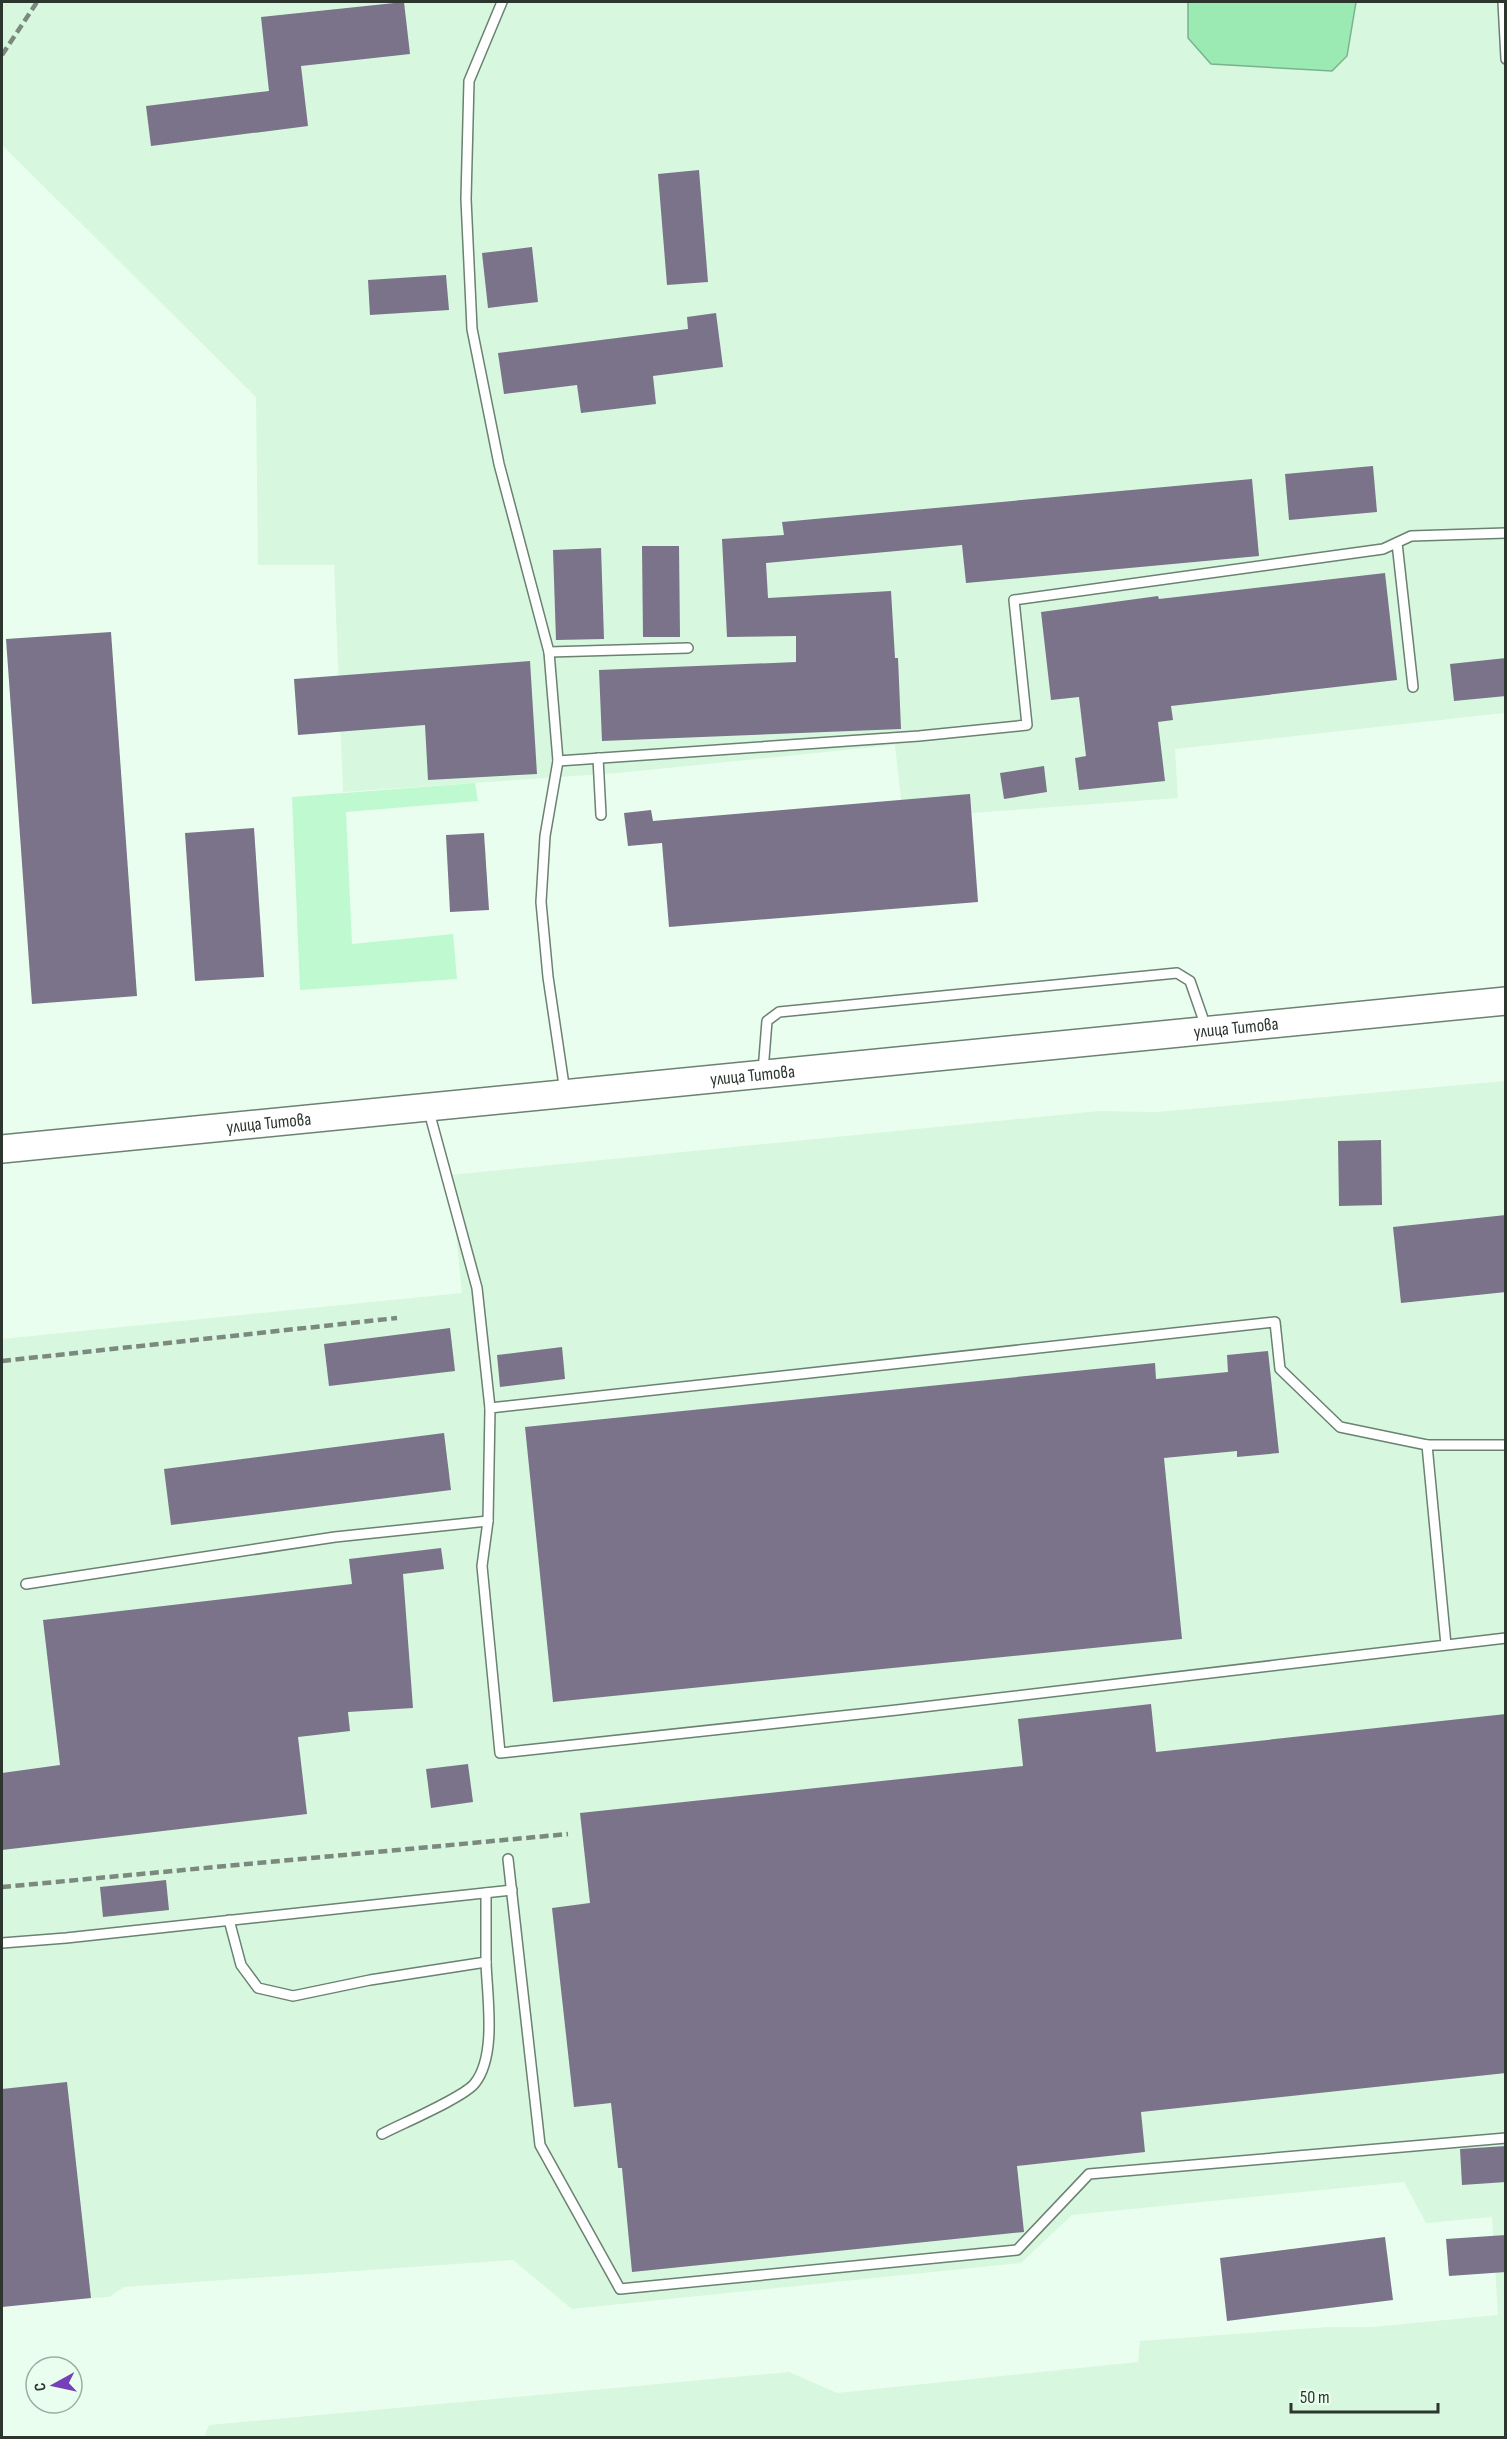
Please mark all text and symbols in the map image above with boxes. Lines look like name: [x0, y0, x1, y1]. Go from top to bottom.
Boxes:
street label: улица Титова: [1193, 1013, 1280, 1043]
street label: улица Титова: [709, 1061, 796, 1090]
street label: улица Титова: [225, 1109, 312, 1138]
north arrow: [24, 2355, 84, 2415]
scale bar: [1291, 2376, 1438, 2414]
text: С: [31, 2381, 51, 2392]
text: 50 m: [1300, 2387, 1330, 2408]

